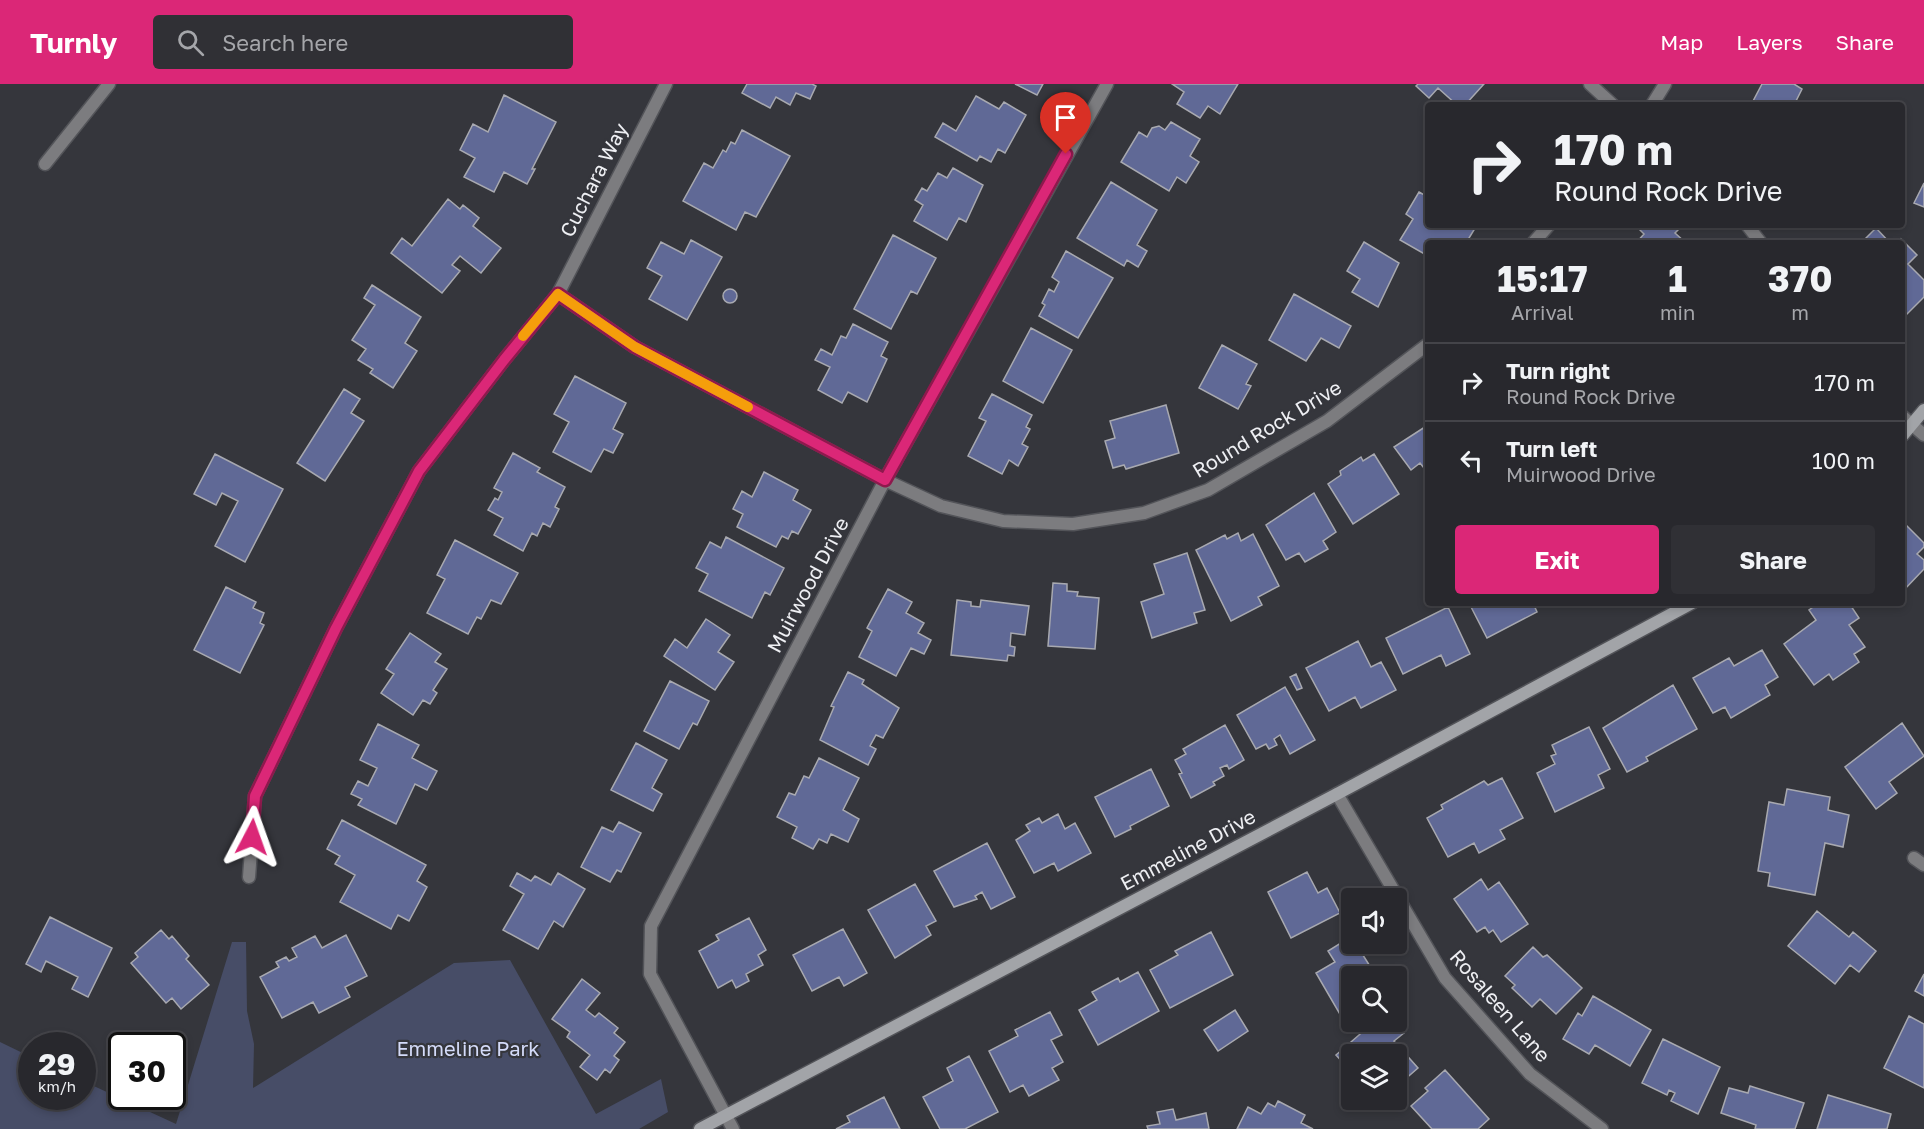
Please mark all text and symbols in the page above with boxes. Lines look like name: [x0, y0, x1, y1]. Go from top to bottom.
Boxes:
search box: [153, 15, 573, 69]
text: Turnly: [30, 26, 117, 59]
icon: search: [174, 26, 207, 59]
text: Search here: [222, 29, 348, 56]
text: Map: [1660, 29, 1703, 55]
text: Layers: [1736, 29, 1803, 55]
text: Share: [1836, 29, 1894, 55]
pin: [1040, 92, 1091, 154]
icon: arrive: [1049, 101, 1082, 134]
street label: Cuchara Way: [554, 119, 632, 241]
text: 170 m: [1554, 124, 1673, 174]
icon: right: [1455, 126, 1533, 204]
text: Round Rock Drive: [1554, 175, 1783, 207]
text: 15:17: [1497, 257, 1588, 300]
text: 1: [1668, 257, 1687, 300]
text: 370: [1768, 257, 1833, 300]
text: Arrival: [1511, 300, 1574, 324]
text: min: [1660, 300, 1695, 324]
text: m: [1791, 300, 1809, 324]
text: Turn right: [1506, 357, 1610, 384]
icon: right: [1455, 366, 1488, 399]
text: 170 m: [1814, 369, 1875, 396]
street label: Round Rock Drive: [1188, 374, 1345, 482]
text: Round Rock Drive: [1506, 384, 1675, 408]
text: Turn left: [1506, 435, 1597, 462]
icon: left: [1455, 444, 1488, 477]
text: 100 m: [1812, 447, 1875, 474]
text: Muirwood Drive: [1506, 462, 1656, 486]
street label: Muirwood Drive: [761, 513, 853, 656]
button: Exit: [1455, 525, 1659, 594]
button: Share: [1671, 525, 1875, 594]
street label: Emmeline Drive: [1116, 803, 1259, 895]
position arrow: [220, 805, 284, 869]
map controls: [1341, 888, 1407, 1110]
button: sound: [1341, 888, 1407, 954]
street label: Rosaleen Lane: [1446, 944, 1556, 1066]
button: search: [1341, 966, 1407, 1032]
speed limit sign: 30: [108, 1032, 186, 1110]
park label: Emmeline Park: [396, 1036, 540, 1060]
button: layers: [1341, 1044, 1407, 1110]
text: 29: [38, 1046, 76, 1082]
text: km/h: [38, 1077, 76, 1095]

